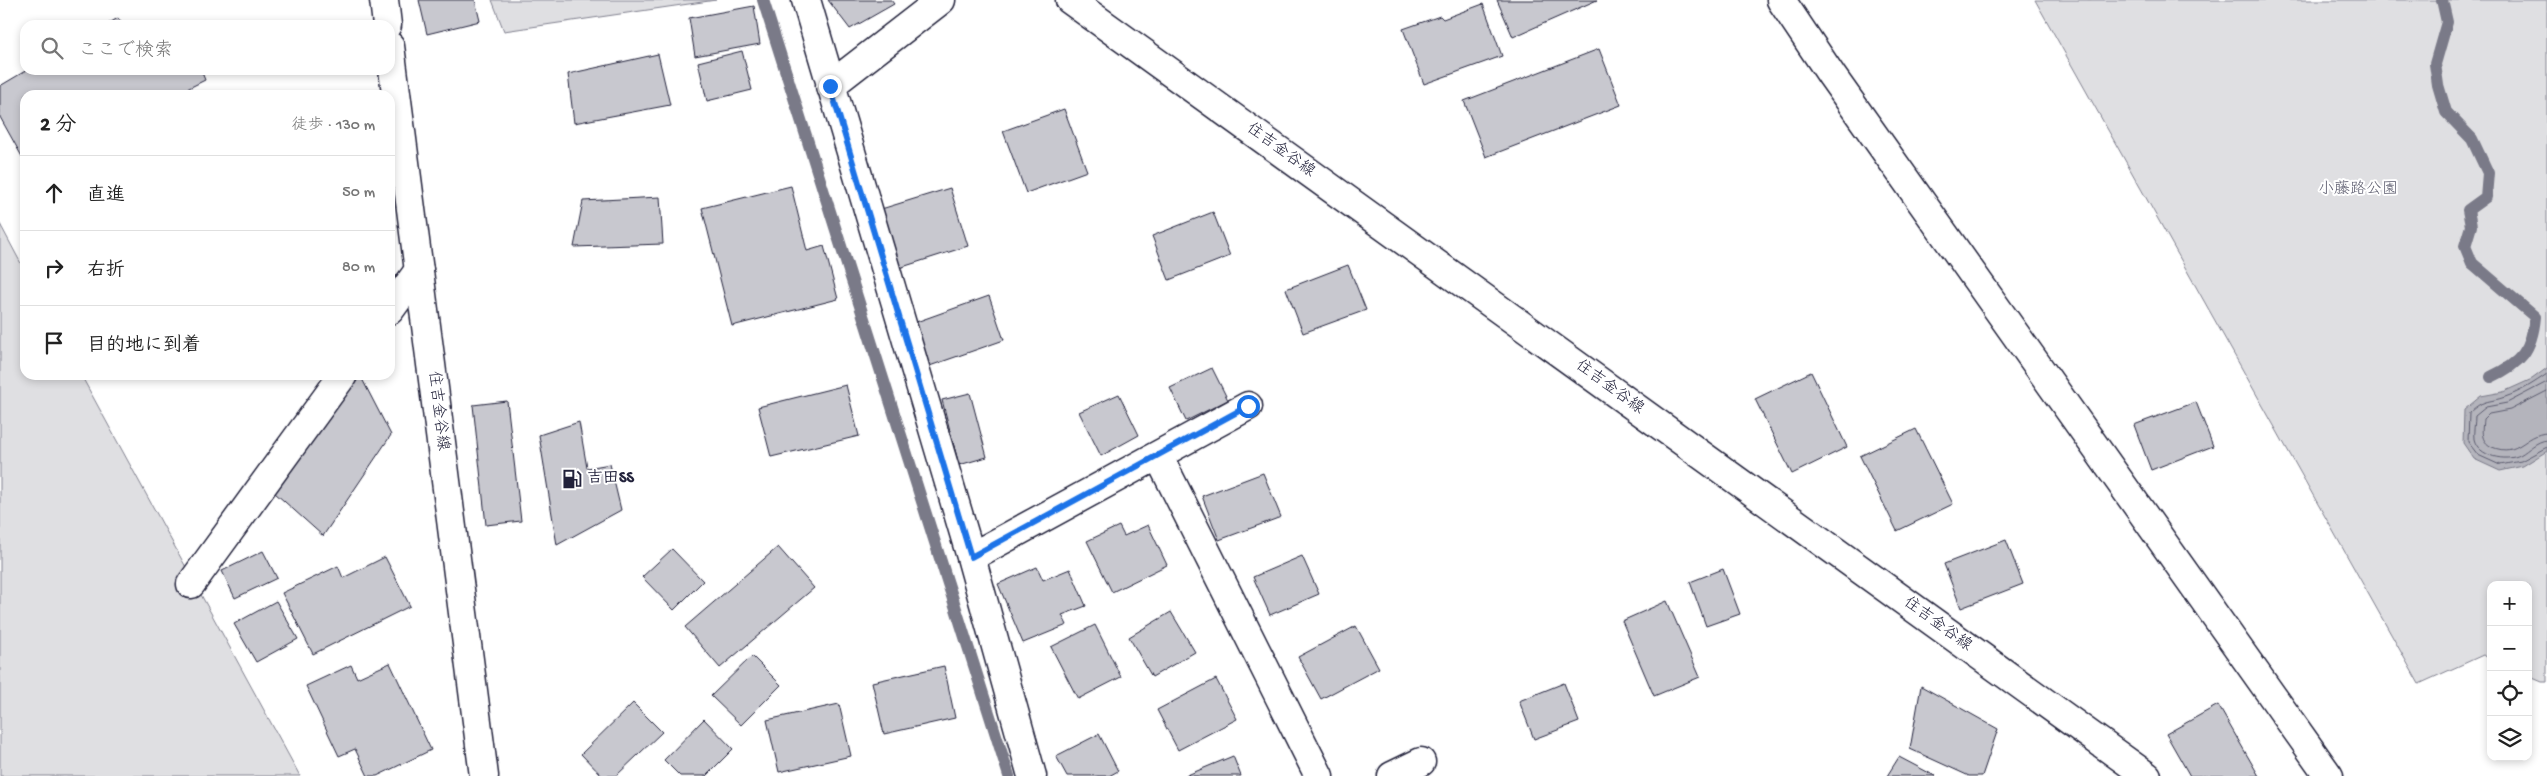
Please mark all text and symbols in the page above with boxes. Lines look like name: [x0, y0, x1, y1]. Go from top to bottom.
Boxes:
search box: [20, 20, 395, 75]
icon: search: [38, 34, 66, 62]
text: ここで検索: [78, 40, 173, 63]
route end: [819, 75, 842, 98]
text: 2 分: [40, 114, 76, 139]
text: 徒歩 · 130 m: [291, 117, 375, 136]
street label: 住吉金谷線: [1242, 118, 1319, 182]
icon: ahead: [40, 179, 68, 207]
park label: 小藤路公園: [2318, 180, 2398, 200]
text: 50 m: [342, 184, 375, 203]
text: 直進: [87, 185, 125, 208]
icon: right: [40, 254, 68, 282]
text: 80 m: [342, 259, 375, 278]
text: 右折: [87, 260, 125, 283]
icon: arrive: [40, 329, 68, 357]
text: 目的地に到着: [87, 335, 201, 358]
street label: 住吉金谷線: [1571, 355, 1648, 419]
street label: 住吉金谷線: [423, 370, 453, 452]
route start: [1237, 395, 1260, 418]
fuel station icon: 吉田SS: [561, 468, 583, 490]
place label: 吉田SS: [587, 468, 634, 489]
map controls: [2487, 581, 2532, 761]
button: +: [2487, 581, 2532, 626]
street label: 住吉金谷線: [1899, 592, 1976, 656]
button: −: [2487, 626, 2532, 671]
button: locate: [2487, 671, 2532, 716]
button: layers: [2487, 716, 2532, 761]

